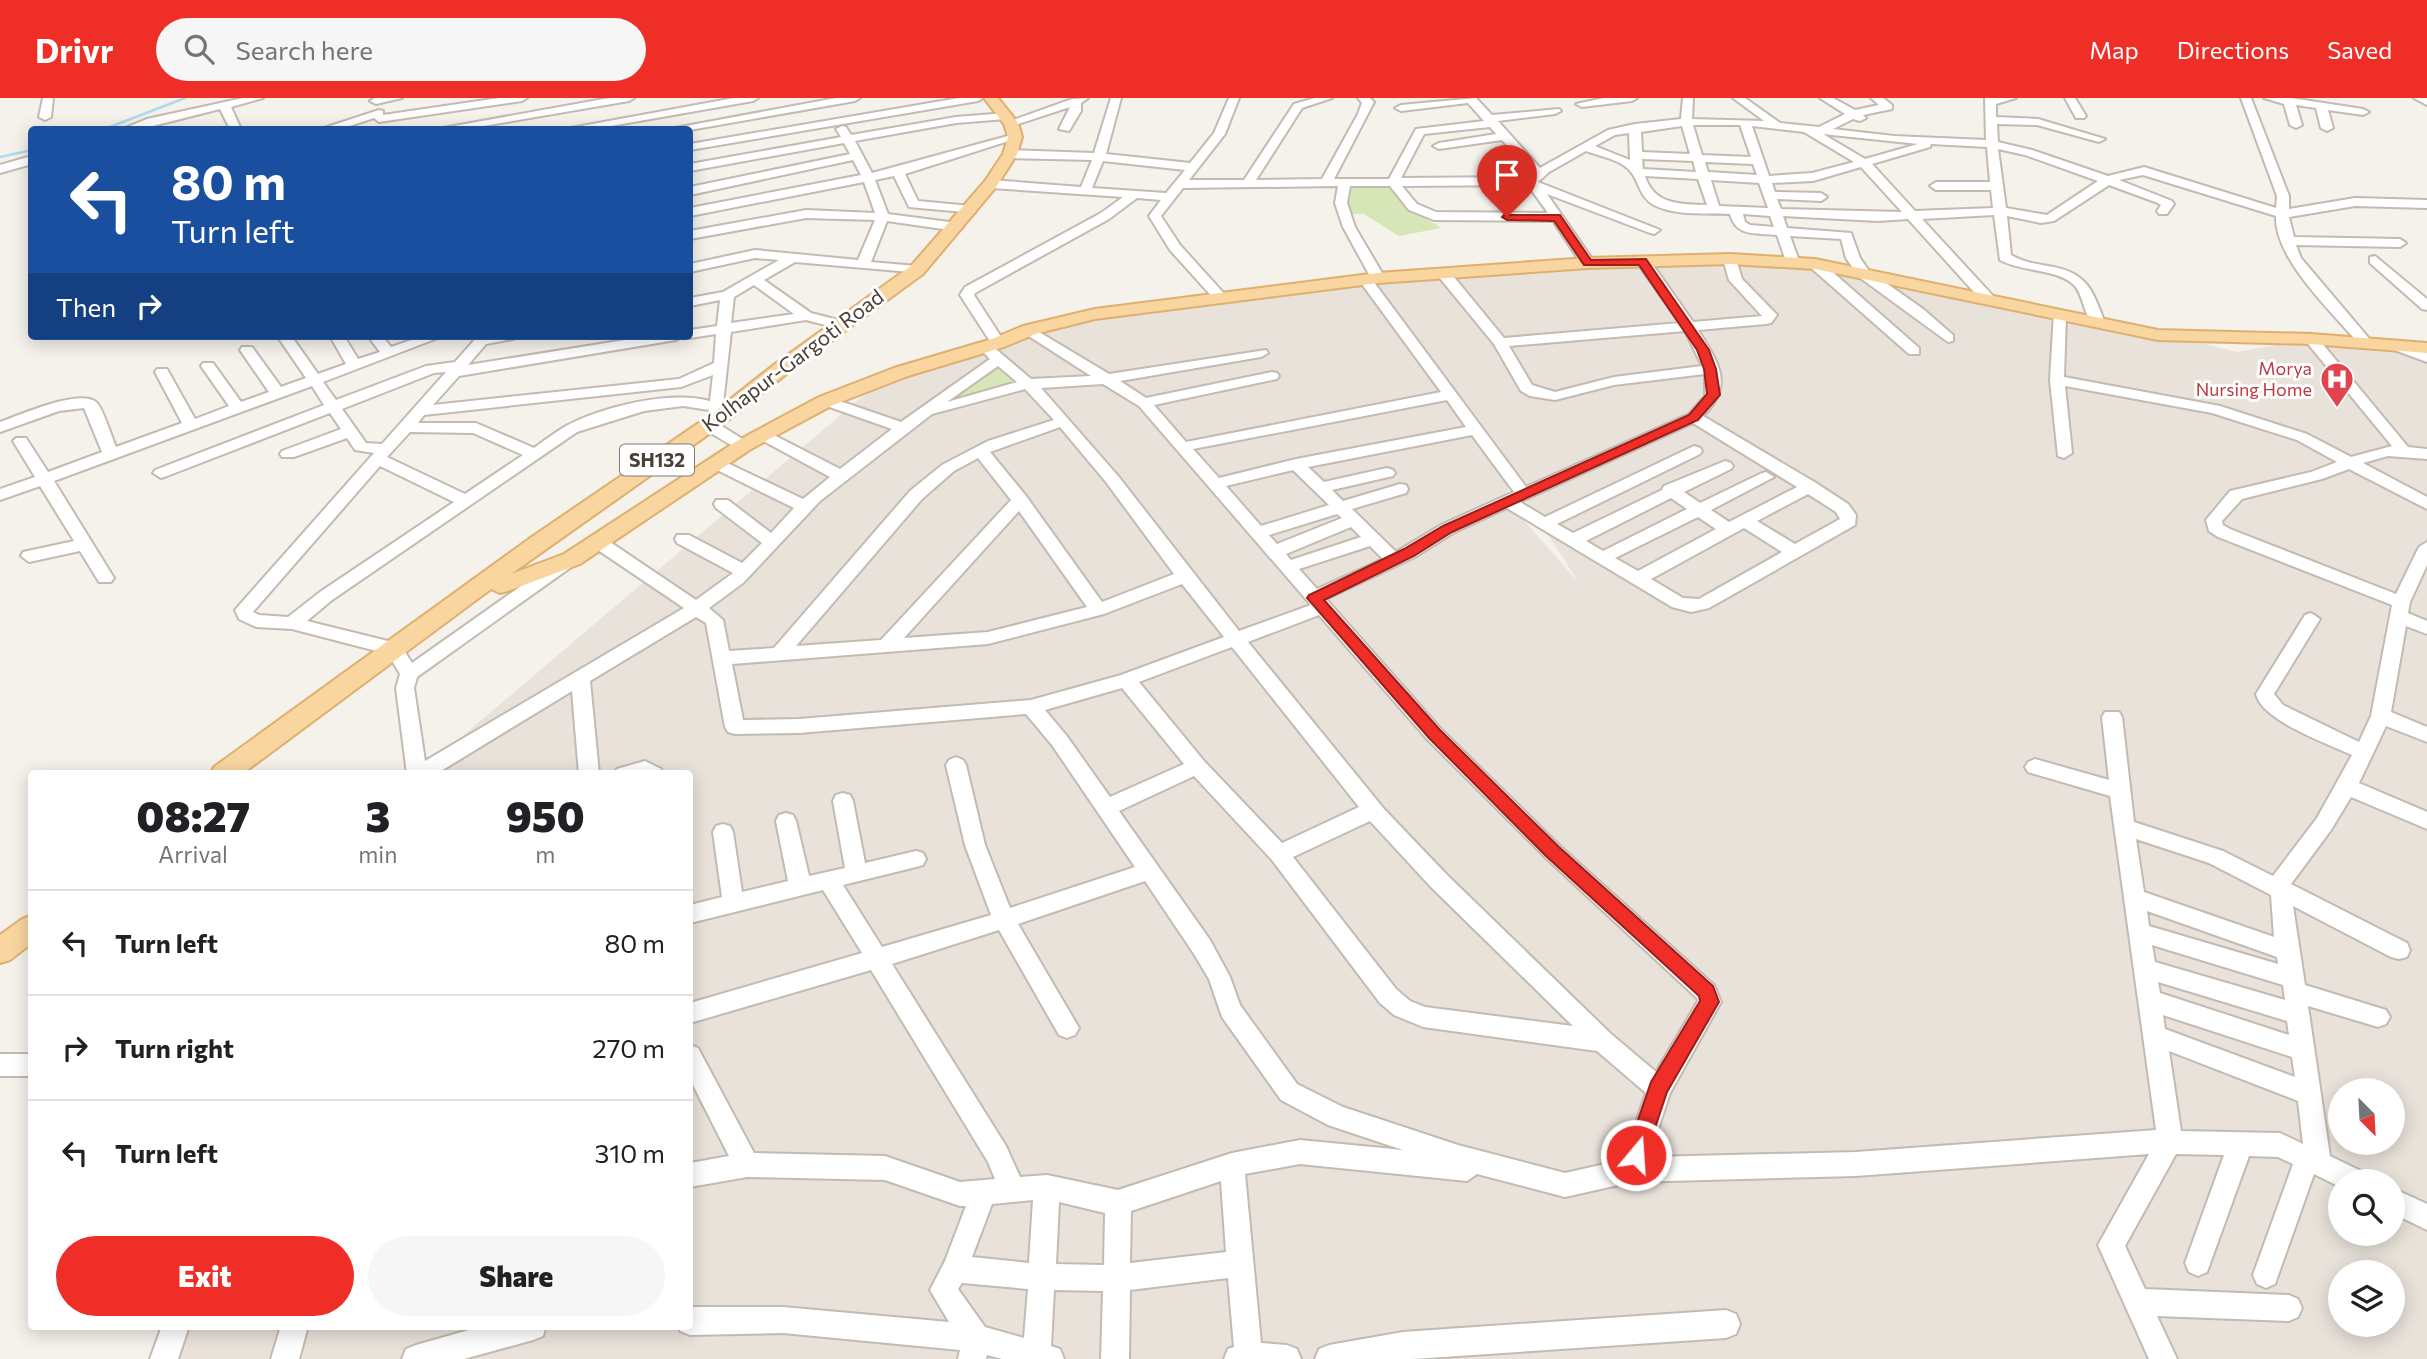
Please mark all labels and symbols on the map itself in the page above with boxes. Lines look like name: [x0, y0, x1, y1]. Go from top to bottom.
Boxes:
pin: [1477, 145, 1537, 217]
street label: Kolhapur-Gargoti Road: [696, 283, 888, 436]
place label: Morya Nursing Home: [2196, 357, 2312, 400]
hospital icon: Morya Nursing Home: [2318, 360, 2356, 409]
road number: SH132: [620, 444, 694, 476]
north arrow: [2328, 1078, 2404, 1155]
position arrow: [1599, 1118, 1673, 1192]

